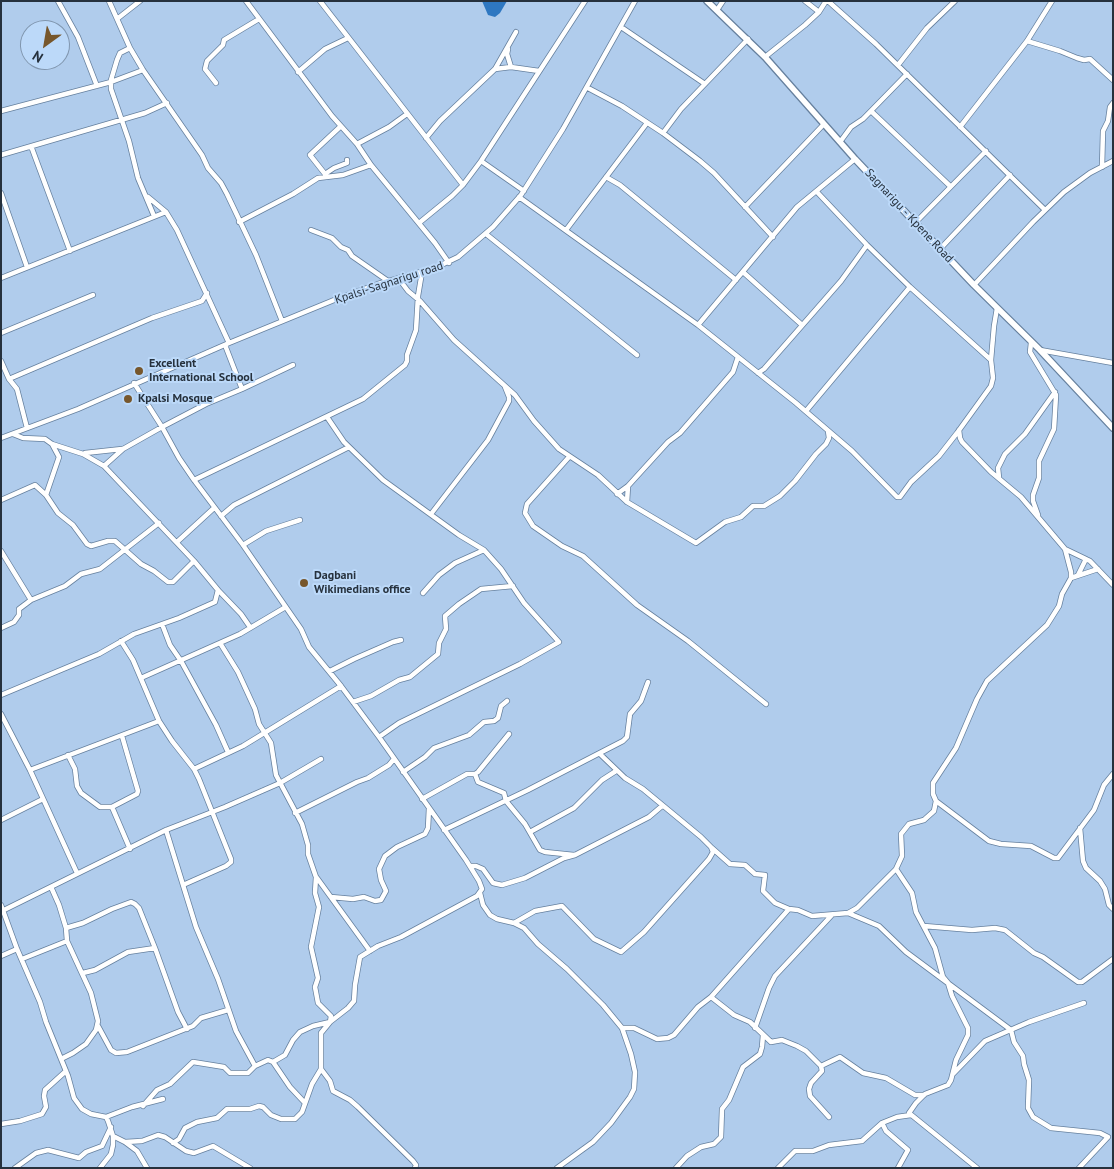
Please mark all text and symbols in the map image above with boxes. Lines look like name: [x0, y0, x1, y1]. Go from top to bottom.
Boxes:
north arrow: [20, 20, 70, 70]
text: N: [29, 47, 46, 67]
street label: Sagnarigu - Kpene Road: [862, 166, 956, 266]
street label: Kpalsi-Sagnarigu road: [333, 259, 445, 307]
place label: Excellent International School: [149, 357, 253, 385]
marker: Excellent International School: [133, 365, 145, 377]
place label: Kpalsi Mosque: [138, 392, 213, 406]
marker: Kpalsi Mosque: [122, 393, 134, 405]
place label: Dagbani Wikimedians office: [314, 569, 411, 597]
marker: Dagbani Wikimedians office: [298, 577, 310, 589]

